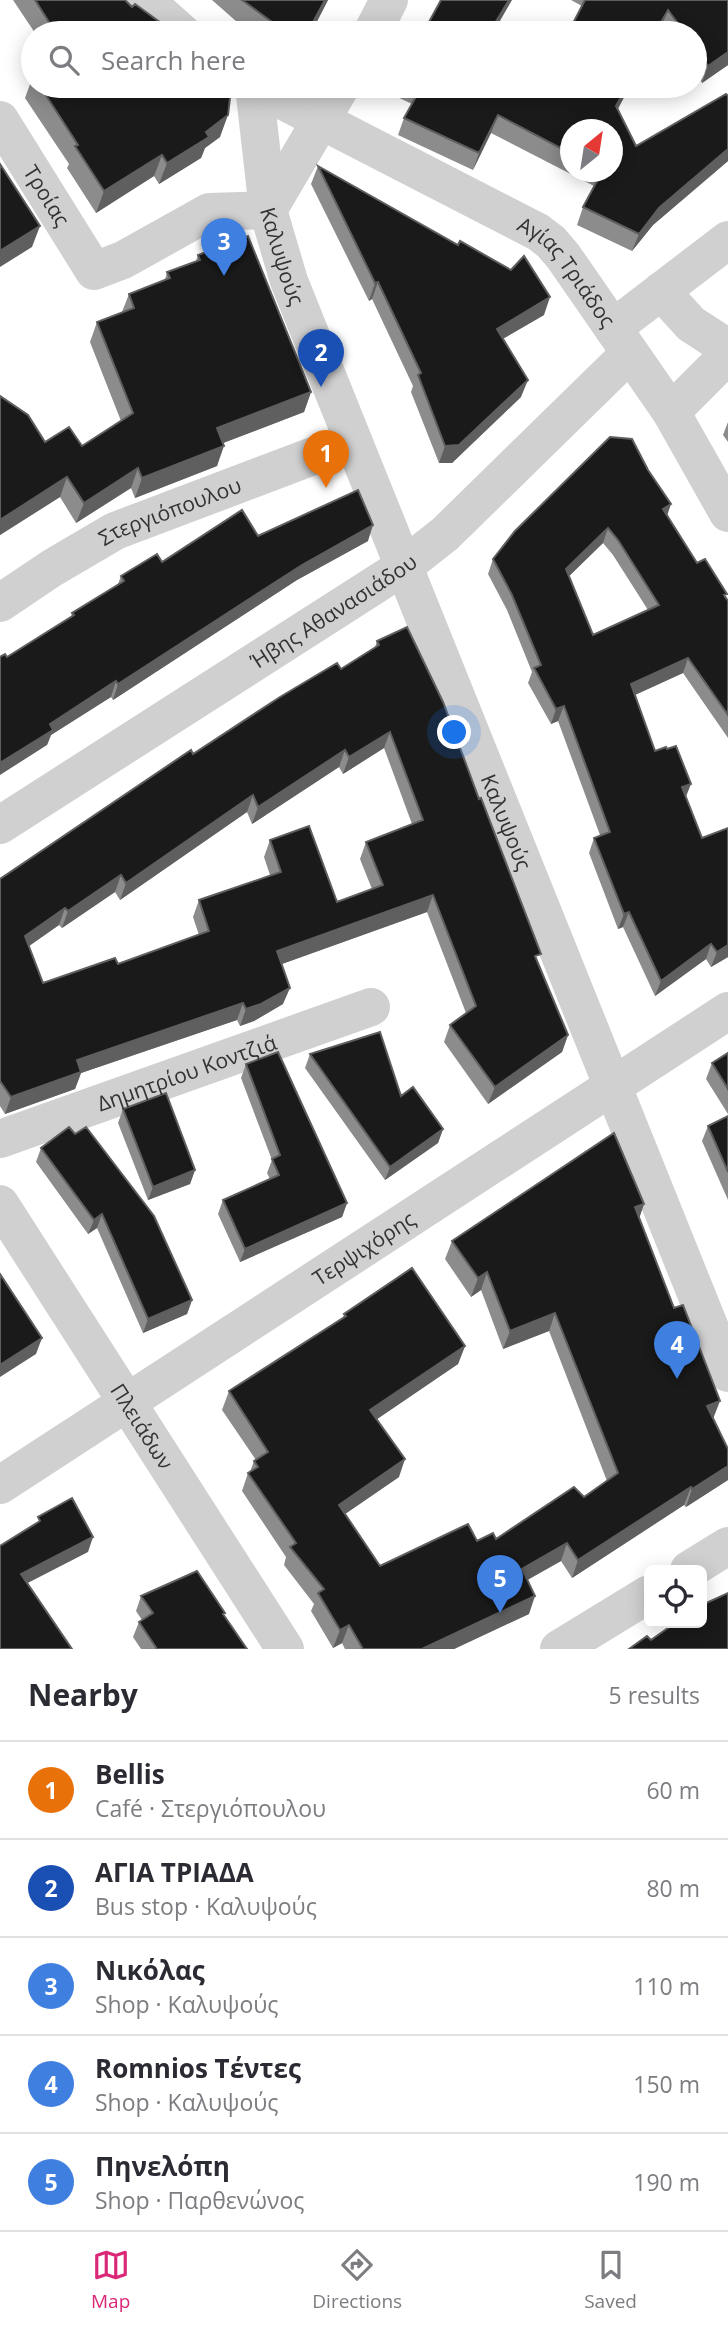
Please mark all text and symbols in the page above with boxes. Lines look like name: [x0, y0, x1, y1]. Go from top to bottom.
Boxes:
search box: [21, 21, 707, 98]
icon: search: [45, 41, 83, 79]
text: Search here: [101, 42, 246, 78]
north arrow: [560, 119, 623, 182]
street label: Τροίας: [17, 160, 77, 231]
street label: Καλυψούς: [254, 204, 311, 309]
street label: Αγίας Τριάδος: [513, 210, 622, 333]
pin: 3: [201, 218, 247, 276]
pin: 2: [298, 329, 344, 387]
pin: 1: [303, 430, 349, 488]
street label: Στεργιόπουλου: [93, 471, 245, 552]
street label: Ήβης Αθανασιάδου: [244, 548, 422, 676]
your location: [437, 715, 471, 749]
street label: Καλυψούς: [475, 770, 538, 874]
street label: Δημητρίου Κοντζιά: [93, 1028, 280, 1117]
street label: Τερψιχόρης: [307, 1205, 420, 1292]
pin: 4: [654, 1321, 700, 1379]
street label: Πλειάδων: [104, 1378, 180, 1475]
pin: 5: [477, 1555, 523, 1613]
map controls: [644, 1565, 707, 1628]
button: locate: [644, 1565, 707, 1628]
text: Nearby: [28, 1674, 138, 1715]
text: 5 results: [609, 1679, 700, 1711]
text: Bellis: [95, 1756, 165, 1792]
text: 1: [44, 1774, 58, 1806]
text: 60 m: [646, 1774, 700, 1806]
text: Café · Στεργιόπουλου: [95, 1792, 326, 1824]
text: ΑΓΙΑ ΤΡΙΑΔΑ: [95, 1854, 254, 1890]
text: 2: [44, 1872, 58, 1904]
text: 80 m: [646, 1872, 700, 1904]
text: Bus stop · Καλυψούς: [95, 1890, 317, 1922]
text: Νικόλας: [95, 1952, 205, 1988]
text: 3: [44, 1970, 58, 2002]
text: 110 m: [633, 1970, 700, 2002]
text: Shop · Καλυψούς: [95, 1988, 278, 2020]
text: Romnios Τέντες: [95, 2050, 301, 2086]
text: 4: [44, 2068, 58, 2100]
text: 150 m: [633, 2068, 700, 2100]
text: Shop · Καλυψούς: [95, 2086, 278, 2118]
text: Πηνελόπη: [95, 2148, 230, 2184]
text: 5: [44, 2166, 58, 2198]
text: 190 m: [633, 2166, 700, 2198]
text: Shop · Παρθενώνος: [95, 2184, 304, 2216]
tab: Map: [91, 2246, 130, 2314]
tab: Directions: [312, 2246, 402, 2314]
tab: Saved: [584, 2246, 637, 2314]

